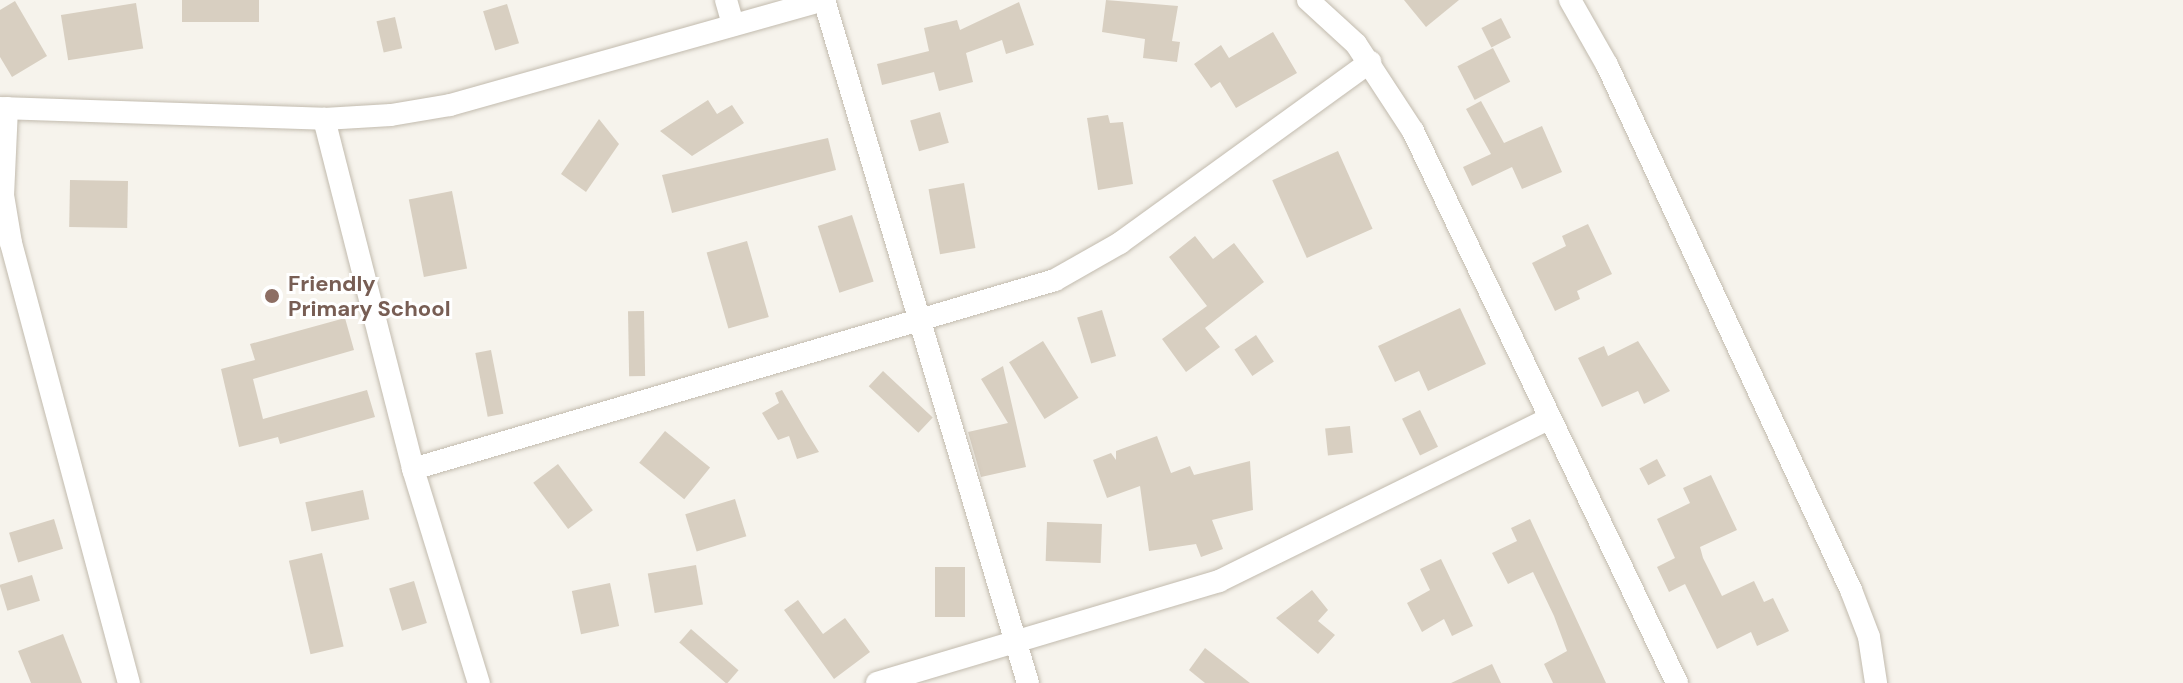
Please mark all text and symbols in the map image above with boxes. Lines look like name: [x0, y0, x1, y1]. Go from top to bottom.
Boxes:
place label: Friendly Primary School: [288, 270, 451, 322]
marker: Friendly Primary School: [263, 287, 281, 305]

